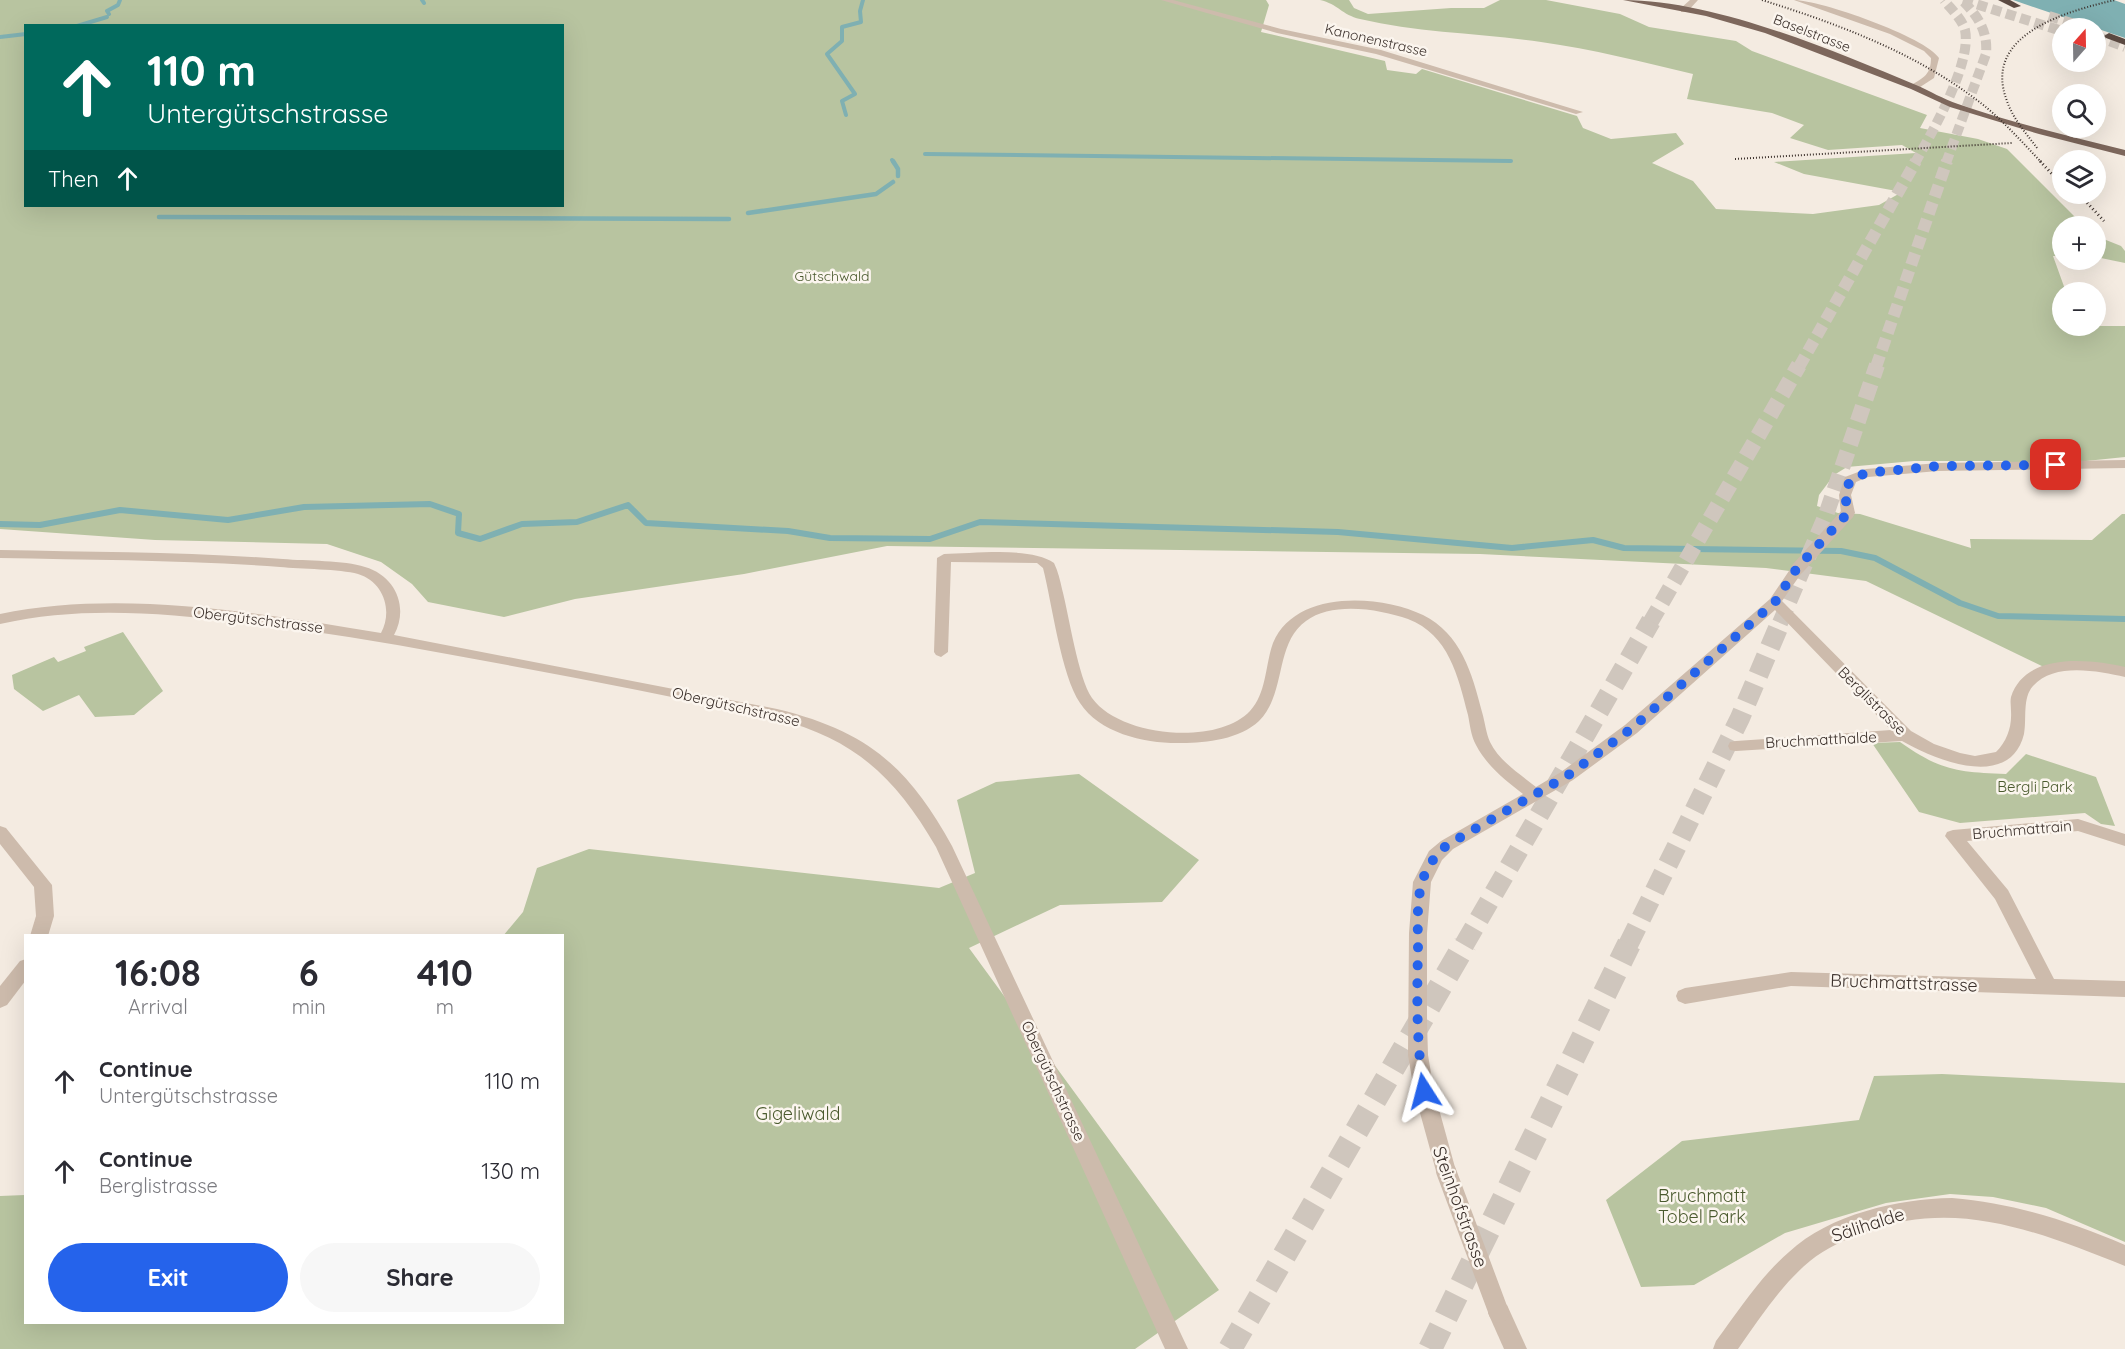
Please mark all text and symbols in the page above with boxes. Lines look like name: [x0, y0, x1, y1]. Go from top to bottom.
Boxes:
street label: Baselstrasse: [1771, 10, 1853, 56]
north arrow: [2052, 18, 2106, 72]
map controls: [2052, 18, 2106, 336]
street label: Kanonenstrasse: [1323, 19, 1429, 61]
text: 110 m: [147, 44, 256, 97]
icon: ahead: [48, 48, 126, 126]
button: search: [2052, 84, 2106, 138]
text: Untergütschstrasse: [147, 96, 389, 130]
button: layers: [2052, 150, 2106, 204]
icon: ahead: [111, 162, 144, 195]
text: Then: [48, 165, 99, 193]
button: +: [2052, 216, 2106, 270]
park label: Gütschwald: [794, 267, 870, 285]
button: −: [2052, 282, 2106, 336]
pin: [2030, 439, 2081, 490]
icon: arrive: [2039, 448, 2072, 481]
street label: Obergütschstrasse: [192, 602, 324, 637]
street label: Berglistrasse: [1834, 662, 1911, 739]
street label: Obergütschstrasse: [670, 683, 802, 730]
street label: Bruchmatthalde: [1765, 727, 1877, 752]
park label: Bergli Park: [1997, 777, 2073, 796]
street label: Bruchmattrain: [1971, 816, 2073, 843]
text: 16:08: [115, 950, 201, 995]
text: 6: [299, 950, 319, 995]
text: 410: [417, 950, 473, 995]
street label: Bruchmattstrasse: [1830, 968, 1978, 997]
text: Arrival: [128, 994, 188, 1019]
text: min: [292, 994, 326, 1019]
text: m: [436, 994, 454, 1019]
street label: Obergütschstrasse: [1017, 1018, 1090, 1144]
text: Continue: [99, 1055, 193, 1083]
position arrow: [1392, 1059, 1456, 1123]
icon: ahead: [48, 1065, 81, 1098]
text: 110 m: [485, 1067, 540, 1095]
text: Untergütschstrasse: [99, 1083, 278, 1108]
park label: Gigeliwald: [756, 1102, 840, 1125]
street label: Steinhofstrasse: [1428, 1143, 1493, 1271]
text: Continue: [99, 1145, 193, 1173]
icon: ahead: [48, 1155, 81, 1188]
text: 130 m: [481, 1157, 540, 1185]
text: Berglistrasse: [99, 1173, 218, 1198]
park label: Bruchmatt Tobel Park: [1658, 1184, 1746, 1228]
street label: Sälihalde: [1829, 1202, 1907, 1247]
button: Exit: [48, 1243, 288, 1312]
button: Share: [300, 1243, 540, 1312]

